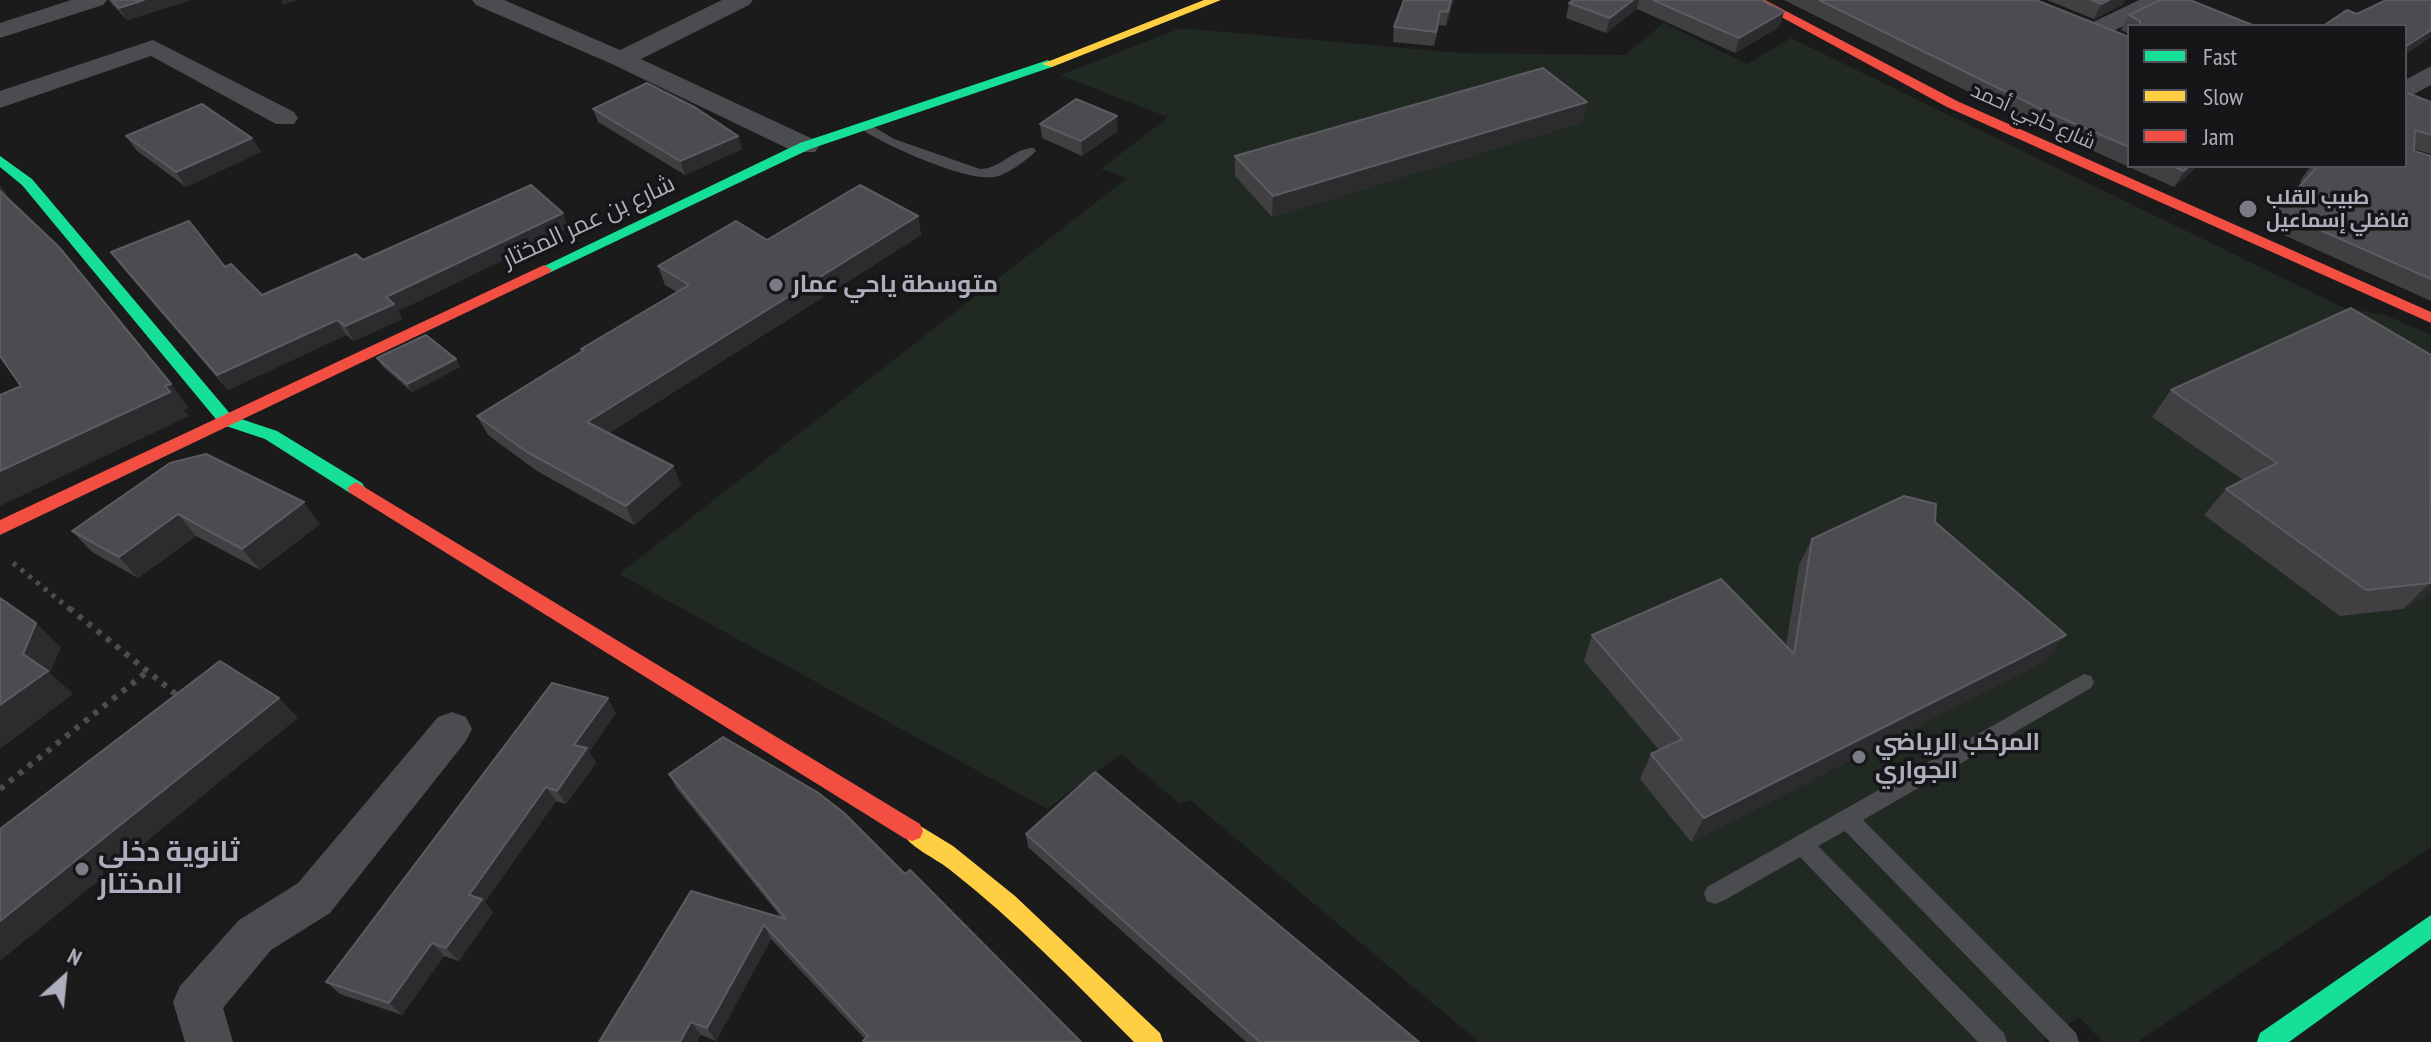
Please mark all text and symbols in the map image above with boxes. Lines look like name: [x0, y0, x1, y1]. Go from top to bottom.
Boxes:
legend: [2127, 24, 2407, 168]
text: Fast: [2203, 41, 2237, 72]
street label: شارع حاجي أحمد: [1967, 79, 2099, 155]
text: Slow: [2203, 81, 2243, 112]
text: Jam: [2203, 121, 2234, 152]
street label: شارع بن عمر المختار: [498, 169, 680, 275]
place label: طبيب القلب فاضلي إسماعيل: [2266, 186, 2409, 233]
marker: طبيب القلب فاضلي إسماعيل: [2237, 198, 2259, 220]
place label: متوسطة ياحي عمار: [792, 271, 998, 299]
marker: متوسطة ياحي عمار: [767, 276, 785, 294]
place label: المركب الرياضي الجواري: [1875, 729, 2040, 785]
marker: المركب الرياضي الجواري: [1850, 748, 1868, 766]
place label: ثانوية دخلي المختار: [98, 836, 239, 902]
marker: ثانوية دخلي المختار: [73, 860, 91, 878]
north arrow: [24, 938, 104, 1018]
text: N: [63, 941, 87, 972]

